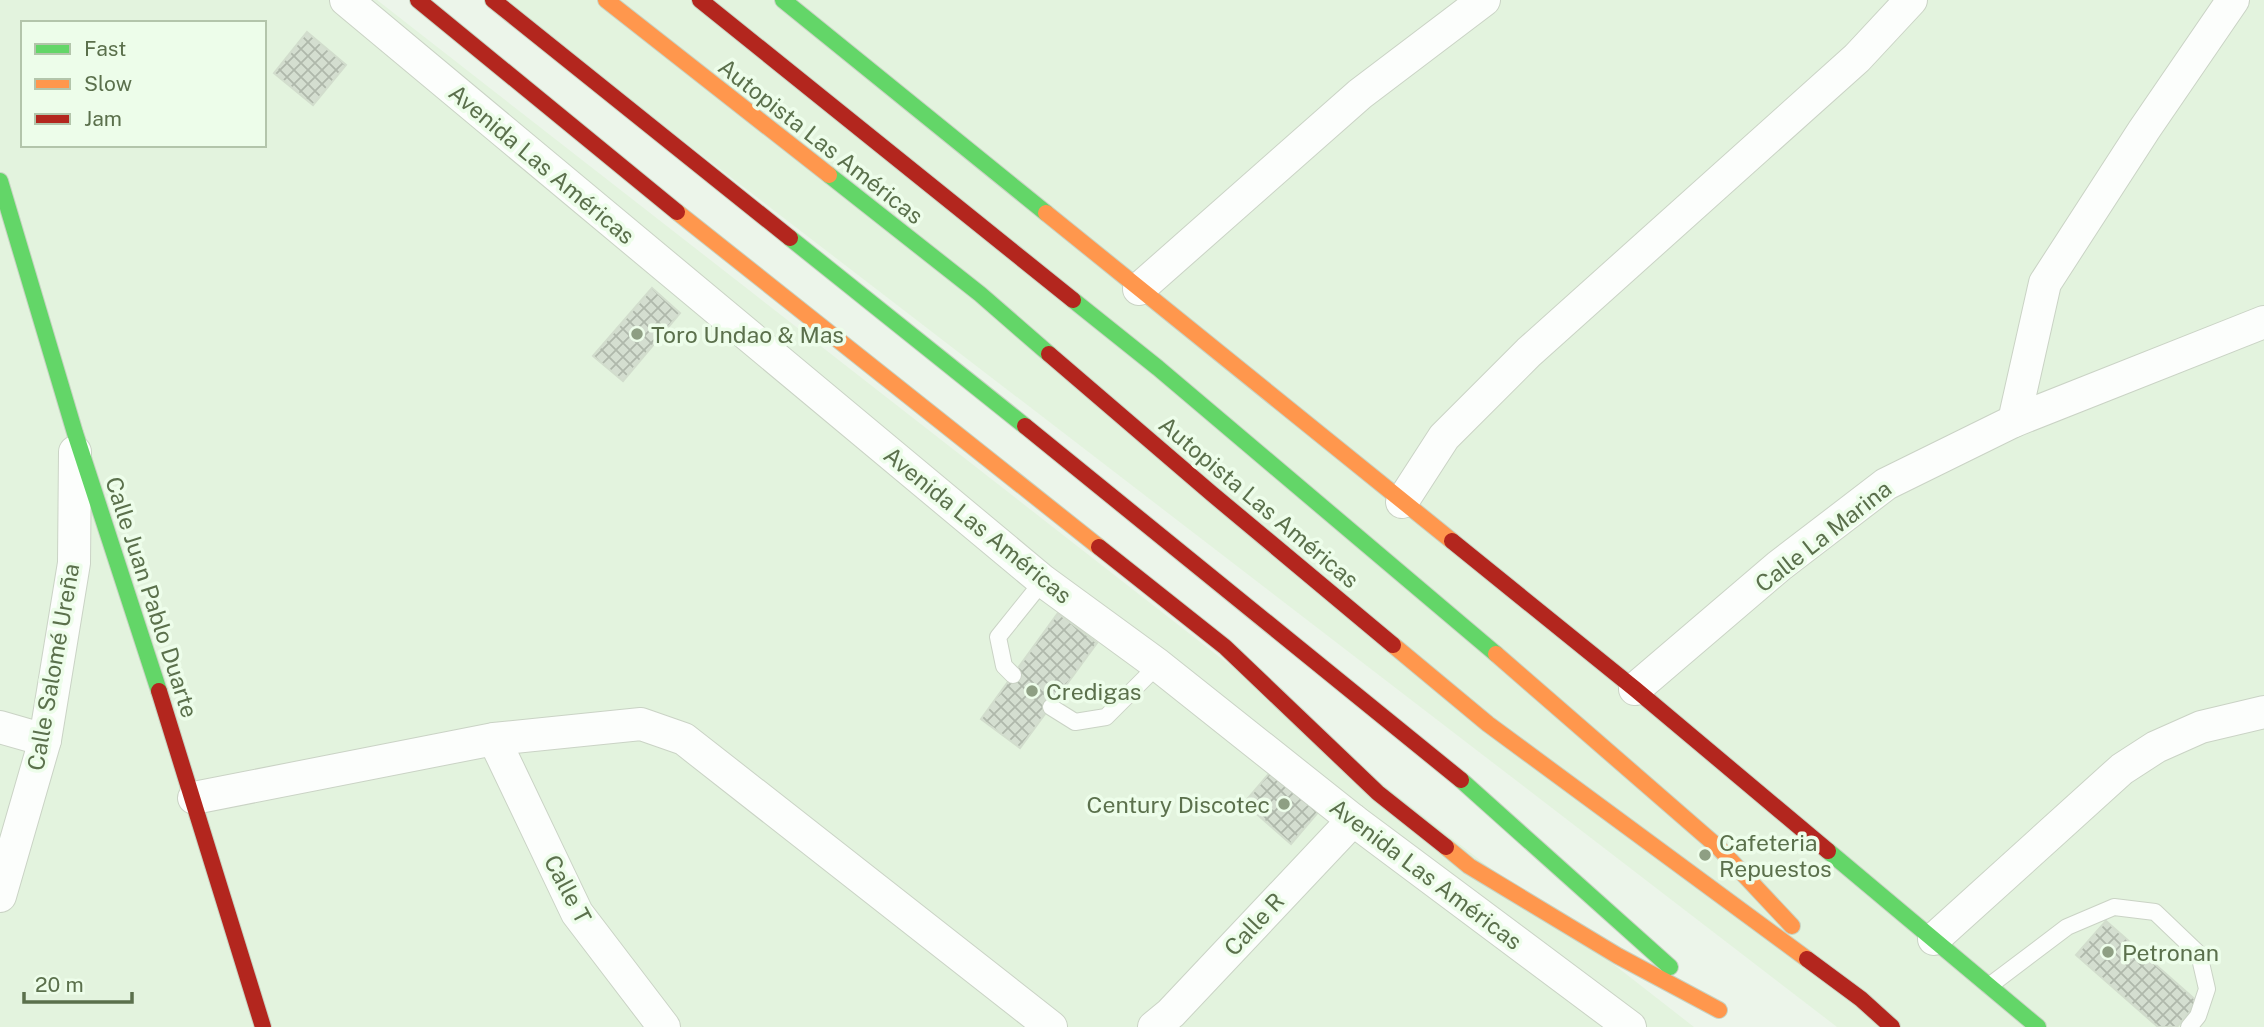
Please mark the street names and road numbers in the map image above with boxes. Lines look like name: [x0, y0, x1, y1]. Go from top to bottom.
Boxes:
street label: Autopista Las Américas: [713, 53, 929, 229]
street label: Avenida Las Américas: [444, 79, 640, 249]
street label: Autopista Las Américas: [1154, 411, 1364, 593]
street label: Avenida Las Américas: [879, 441, 1077, 609]
street label: Calle Juan Pablo Duarte: [100, 473, 204, 721]
street label: Calle La Marina: [1750, 475, 1896, 597]
street label: Calle Salomé Ureña: [22, 561, 84, 773]
street label: Avenida Las Américas: [1325, 793, 1527, 955]
street label: Calle T: [539, 850, 597, 928]
street label: Calle R: [1218, 887, 1290, 961]

